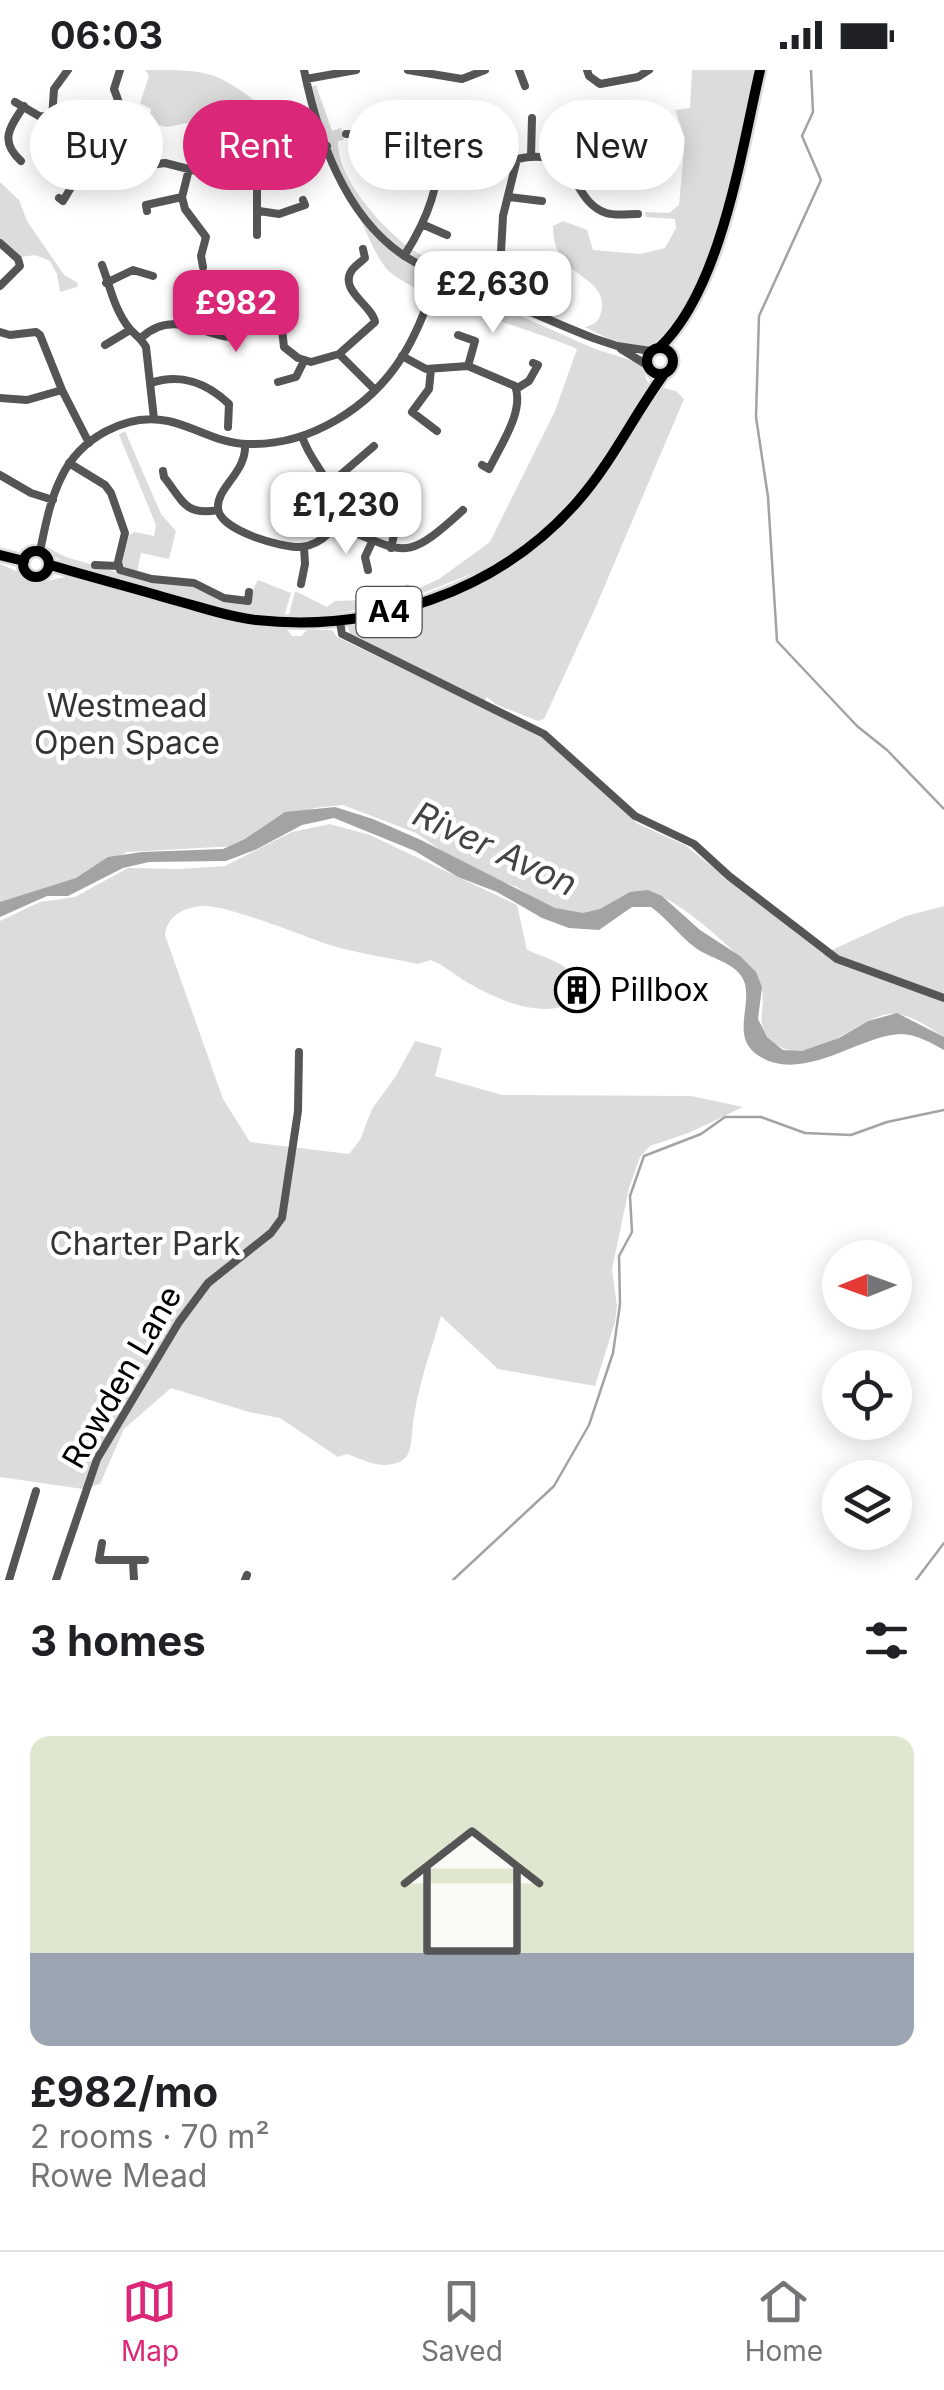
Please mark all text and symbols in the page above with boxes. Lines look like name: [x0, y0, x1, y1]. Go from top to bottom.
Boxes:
text: 06:03: [50, 12, 163, 58]
chip: Buy: [30, 100, 163, 190]
chip: Rent: [183, 100, 328, 190]
chip: Filters: [348, 100, 519, 190]
chip: New: [539, 100, 684, 190]
pin: £2,630: [412, 251, 574, 336]
text: £2,630: [436, 264, 550, 303]
pin: £982: [177, 270, 295, 355]
text: £982: [195, 283, 277, 322]
pin: £1,230: [265, 472, 427, 557]
text: £1,230: [292, 485, 400, 524]
road number: A4: [356, 587, 422, 637]
park label: Westmead Open Space: [34, 686, 220, 762]
water label: River Avon: [407, 792, 584, 904]
building icon: Pillbox: [554, 967, 600, 1013]
place label: Pillbox: [610, 970, 709, 1009]
park label: Charter Park: [49, 1224, 241, 1263]
north arrow: [822, 1240, 912, 1330]
map controls: [822, 1240, 912, 1550]
street label: Rowden Lane: [54, 1279, 189, 1475]
button: locate: [822, 1350, 912, 1440]
button: layers: [822, 1460, 912, 1550]
icon: filters: [859, 1613, 914, 1668]
text: 3 homes: [30, 1615, 206, 1666]
icon: home: [382, 1801, 562, 1981]
text: £982/mo: [30, 2066, 218, 2117]
text: 2 rooms · 70 m²: [30, 2117, 270, 2156]
text: Rowe Mead: [30, 2156, 207, 2195]
tab: Map: [121, 2274, 179, 2368]
tab: Saved: [421, 2274, 503, 2368]
tab: Home: [745, 2274, 823, 2368]

